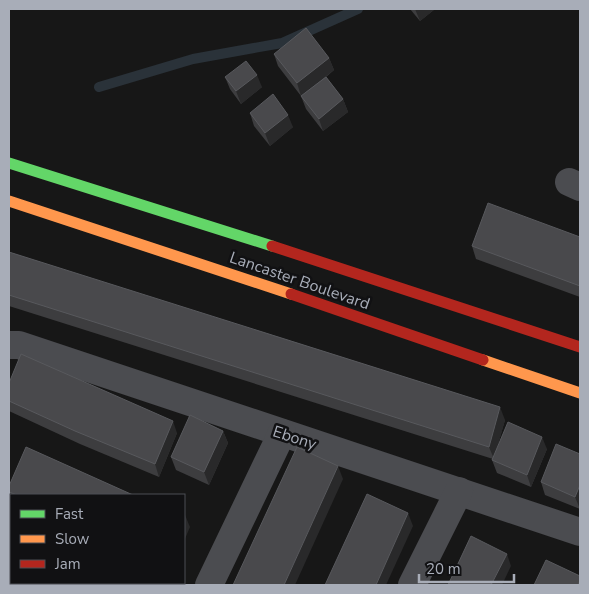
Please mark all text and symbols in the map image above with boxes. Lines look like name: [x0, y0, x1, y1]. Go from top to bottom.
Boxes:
street label: Lancaster Boulevard: [227, 247, 373, 315]
street label: Ebony: [270, 421, 320, 456]
legend: [10, 494, 185, 584]
text: Fast: [55, 504, 84, 524]
text: Slow: [55, 529, 90, 549]
scale bar: [419, 552, 514, 584]
text: Jam: [54, 554, 81, 574]
text: 20 m: [426, 559, 461, 579]

